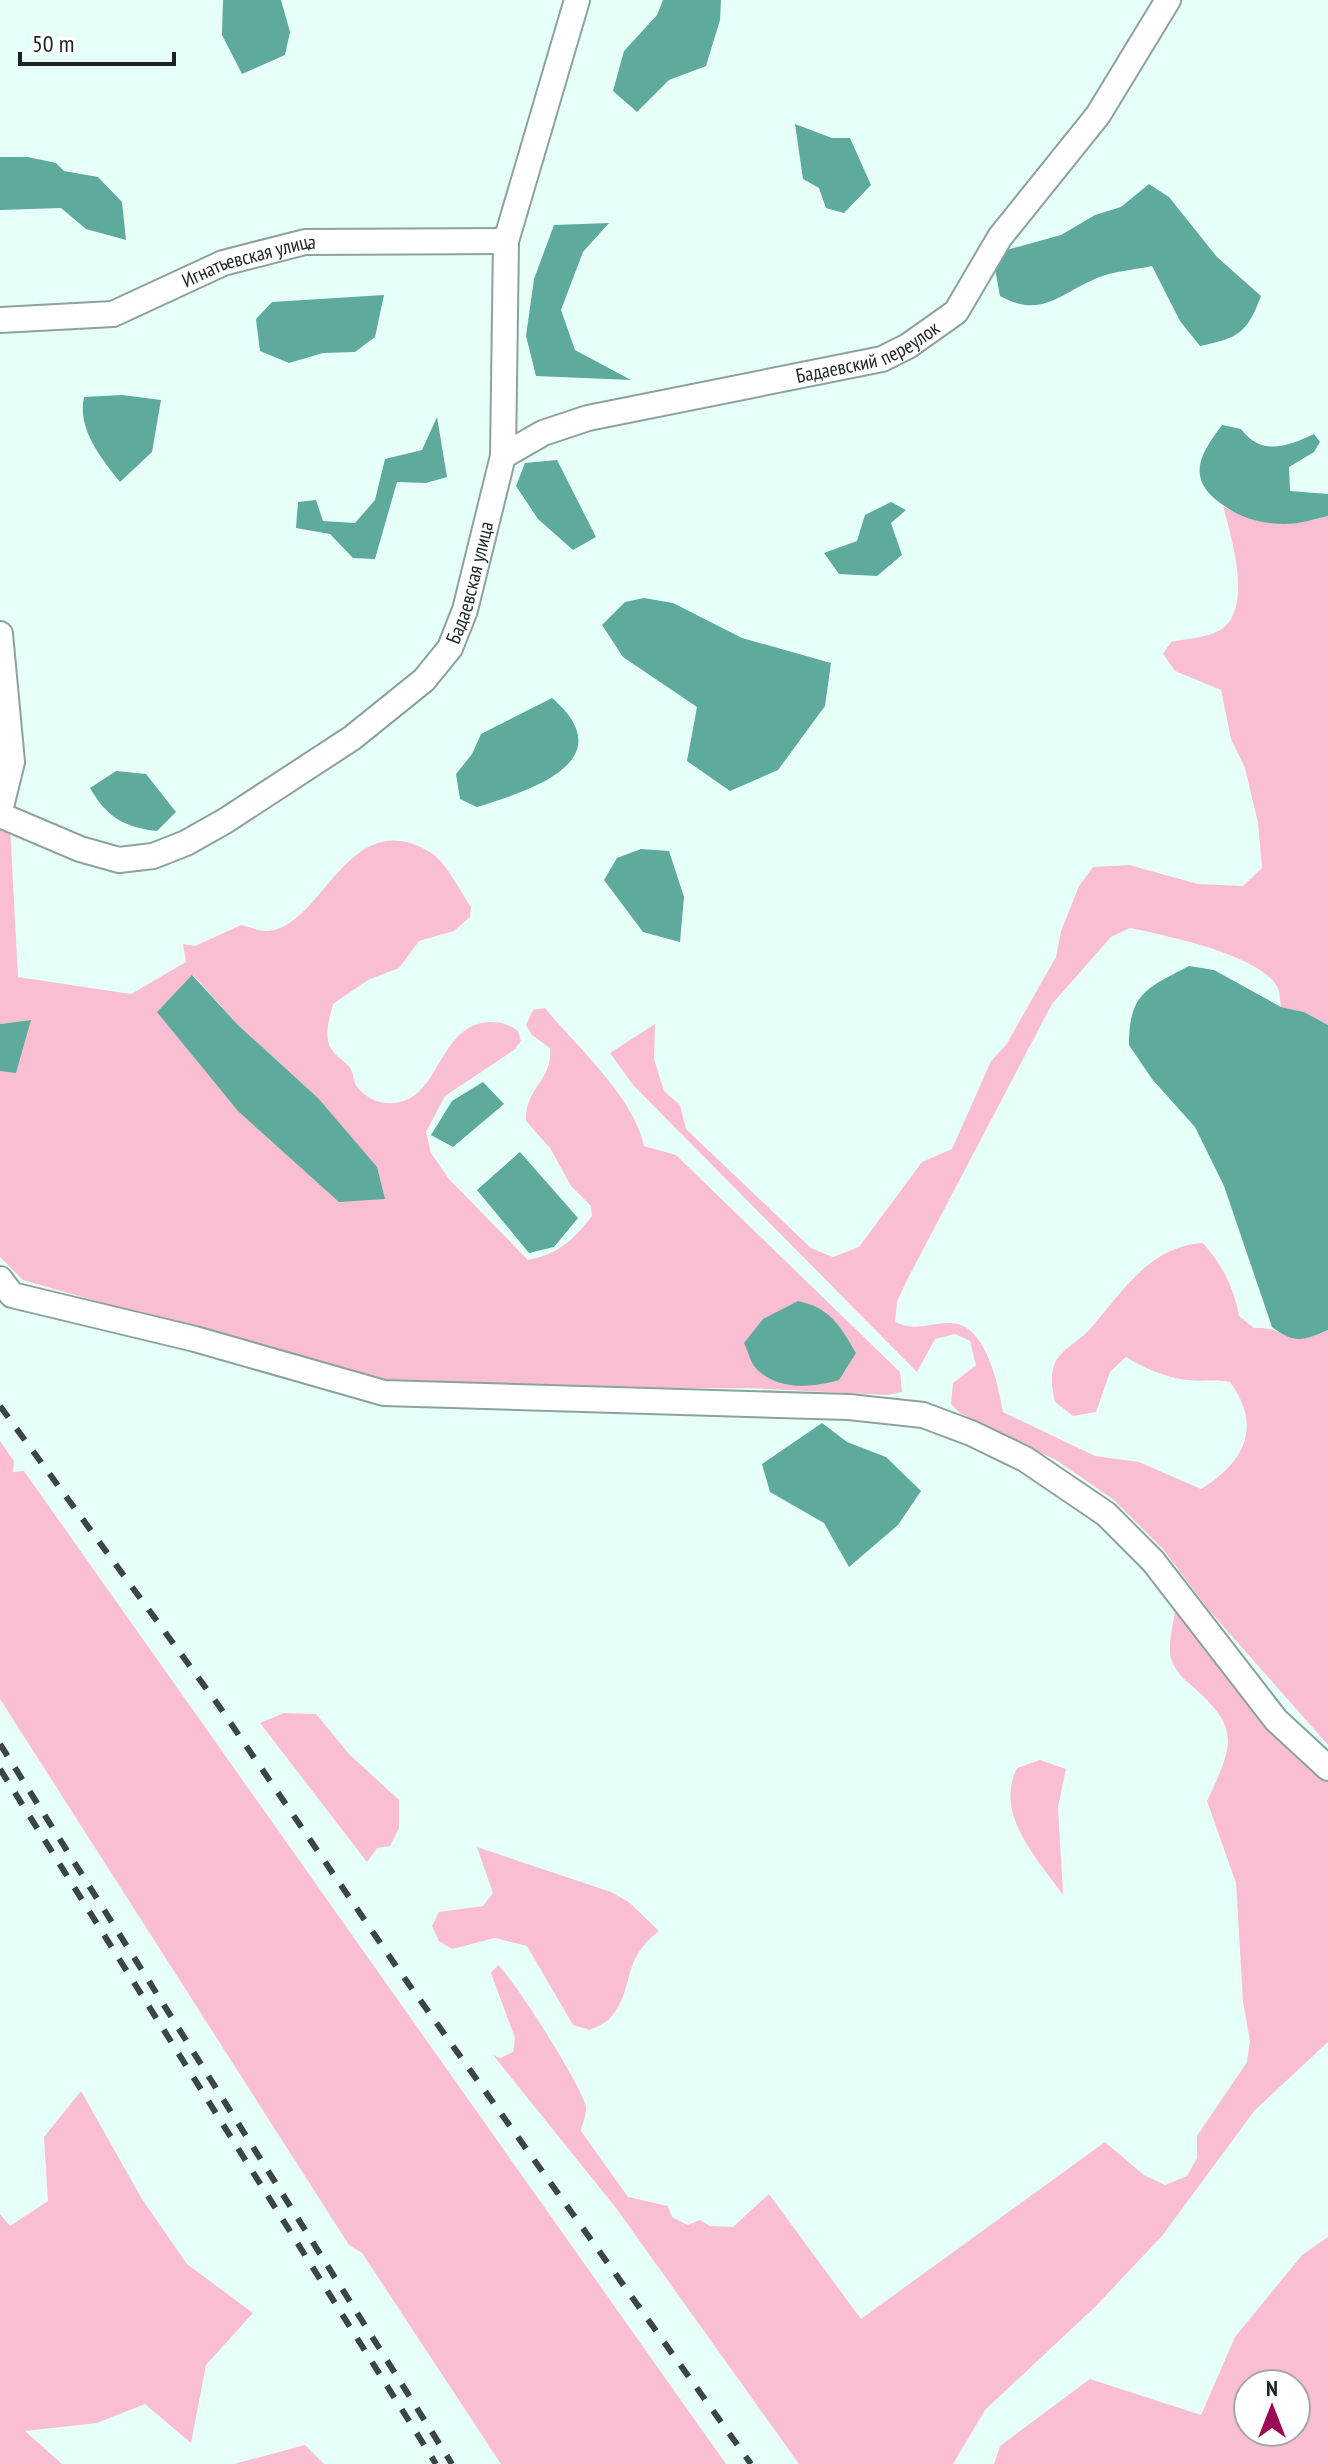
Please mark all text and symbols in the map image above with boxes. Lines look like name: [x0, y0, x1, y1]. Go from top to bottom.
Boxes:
scale bar: [20, 16, 174, 66]
text: 50 m: [32, 28, 74, 59]
street label: Игнатьевская улица: [178, 229, 316, 293]
street label: Бадаевский переулок: [794, 315, 945, 389]
street label: Бадаевская улица: [440, 519, 499, 647]
north arrow: [1232, 2368, 1312, 2448]
text: N: [1266, 2374, 1278, 2402]

